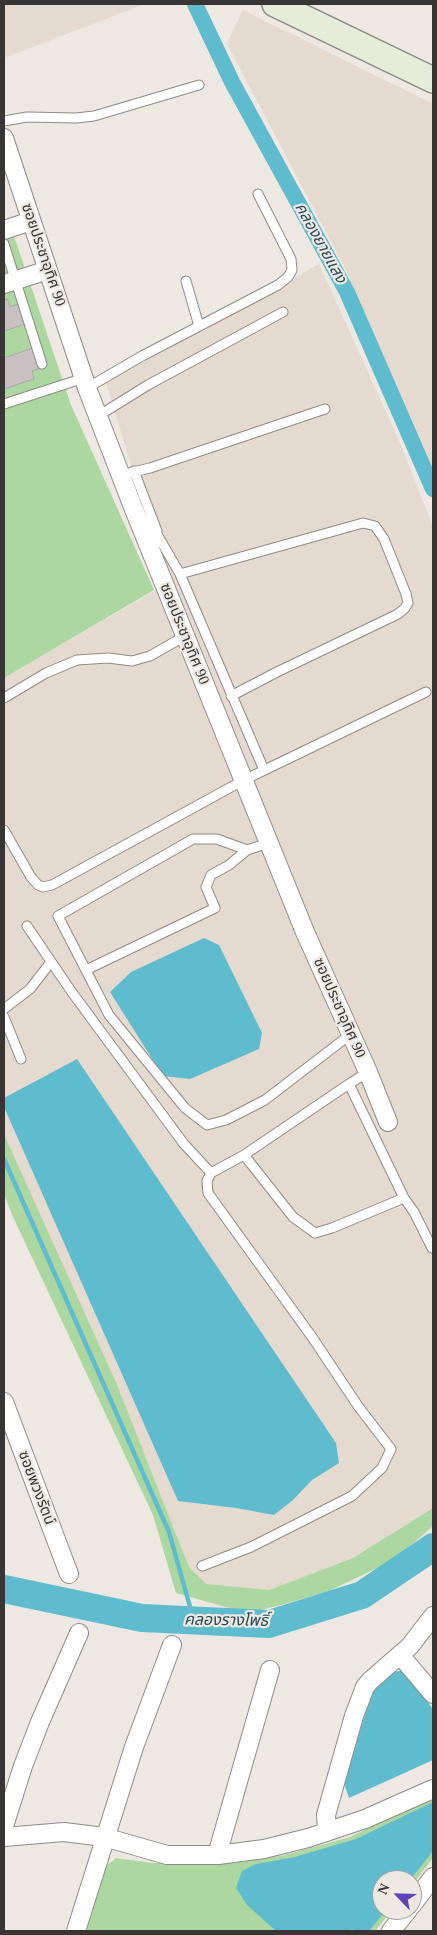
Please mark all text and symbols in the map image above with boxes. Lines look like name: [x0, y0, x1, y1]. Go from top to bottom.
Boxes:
water label: คลองยายแสง: [290, 199, 350, 287]
street label: ซอยประชาอุทิศ 90: [17, 201, 69, 309]
street label: ซอยประชาอุทิศ 90: [156, 581, 212, 687]
street label: ซอยประชาอุทิศ 90: [309, 955, 369, 1061]
street label: ซอยพวงรัตน์: [14, 1448, 58, 1528]
water label: คลองรางโพธิ์: [184, 1611, 268, 1631]
north arrow: [372, 1870, 422, 1920]
text: N: [375, 1881, 393, 1897]

